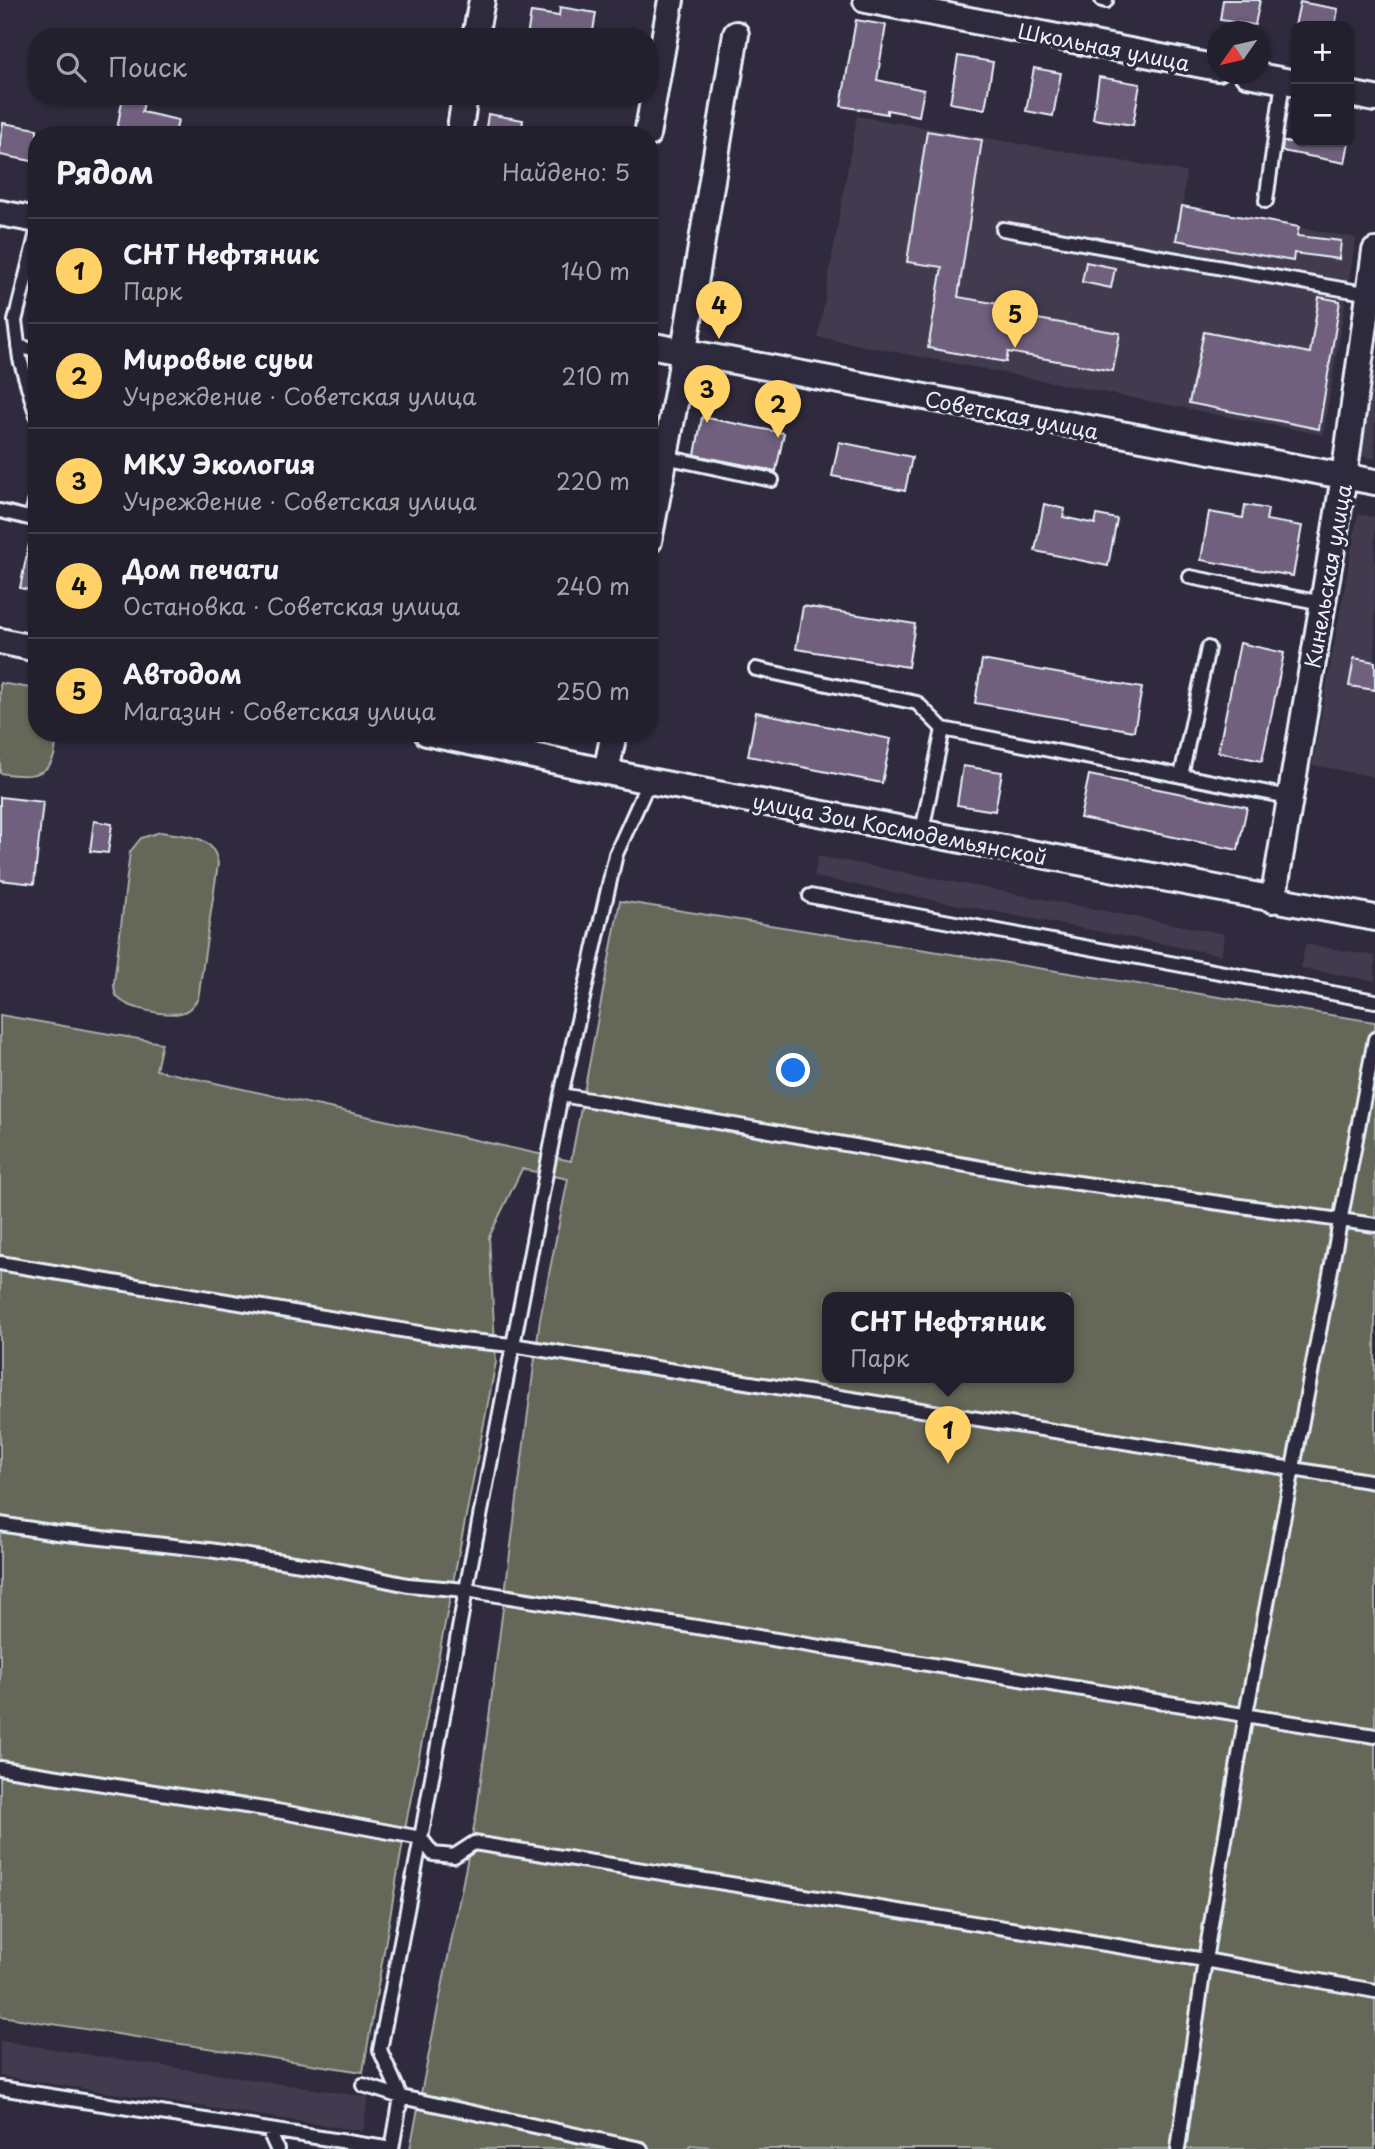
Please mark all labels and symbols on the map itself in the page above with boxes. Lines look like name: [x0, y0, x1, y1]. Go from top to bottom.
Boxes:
street label: Школьная улица: [1015, 14, 1193, 78]
north arrow: [1207, 21, 1270, 84]
pin: 4: [696, 281, 742, 339]
pin: 5: [992, 290, 1038, 348]
pin: 3: [684, 365, 730, 423]
pin: 2: [755, 380, 801, 438]
street label: Советская улица: [922, 381, 1102, 447]
street label: Кинельская улица: [1295, 480, 1359, 671]
street label: улица Зои Космодемьянской: [750, 784, 1050, 872]
your location: [776, 1053, 810, 1087]
pin: 1: [925, 1406, 971, 1464]

